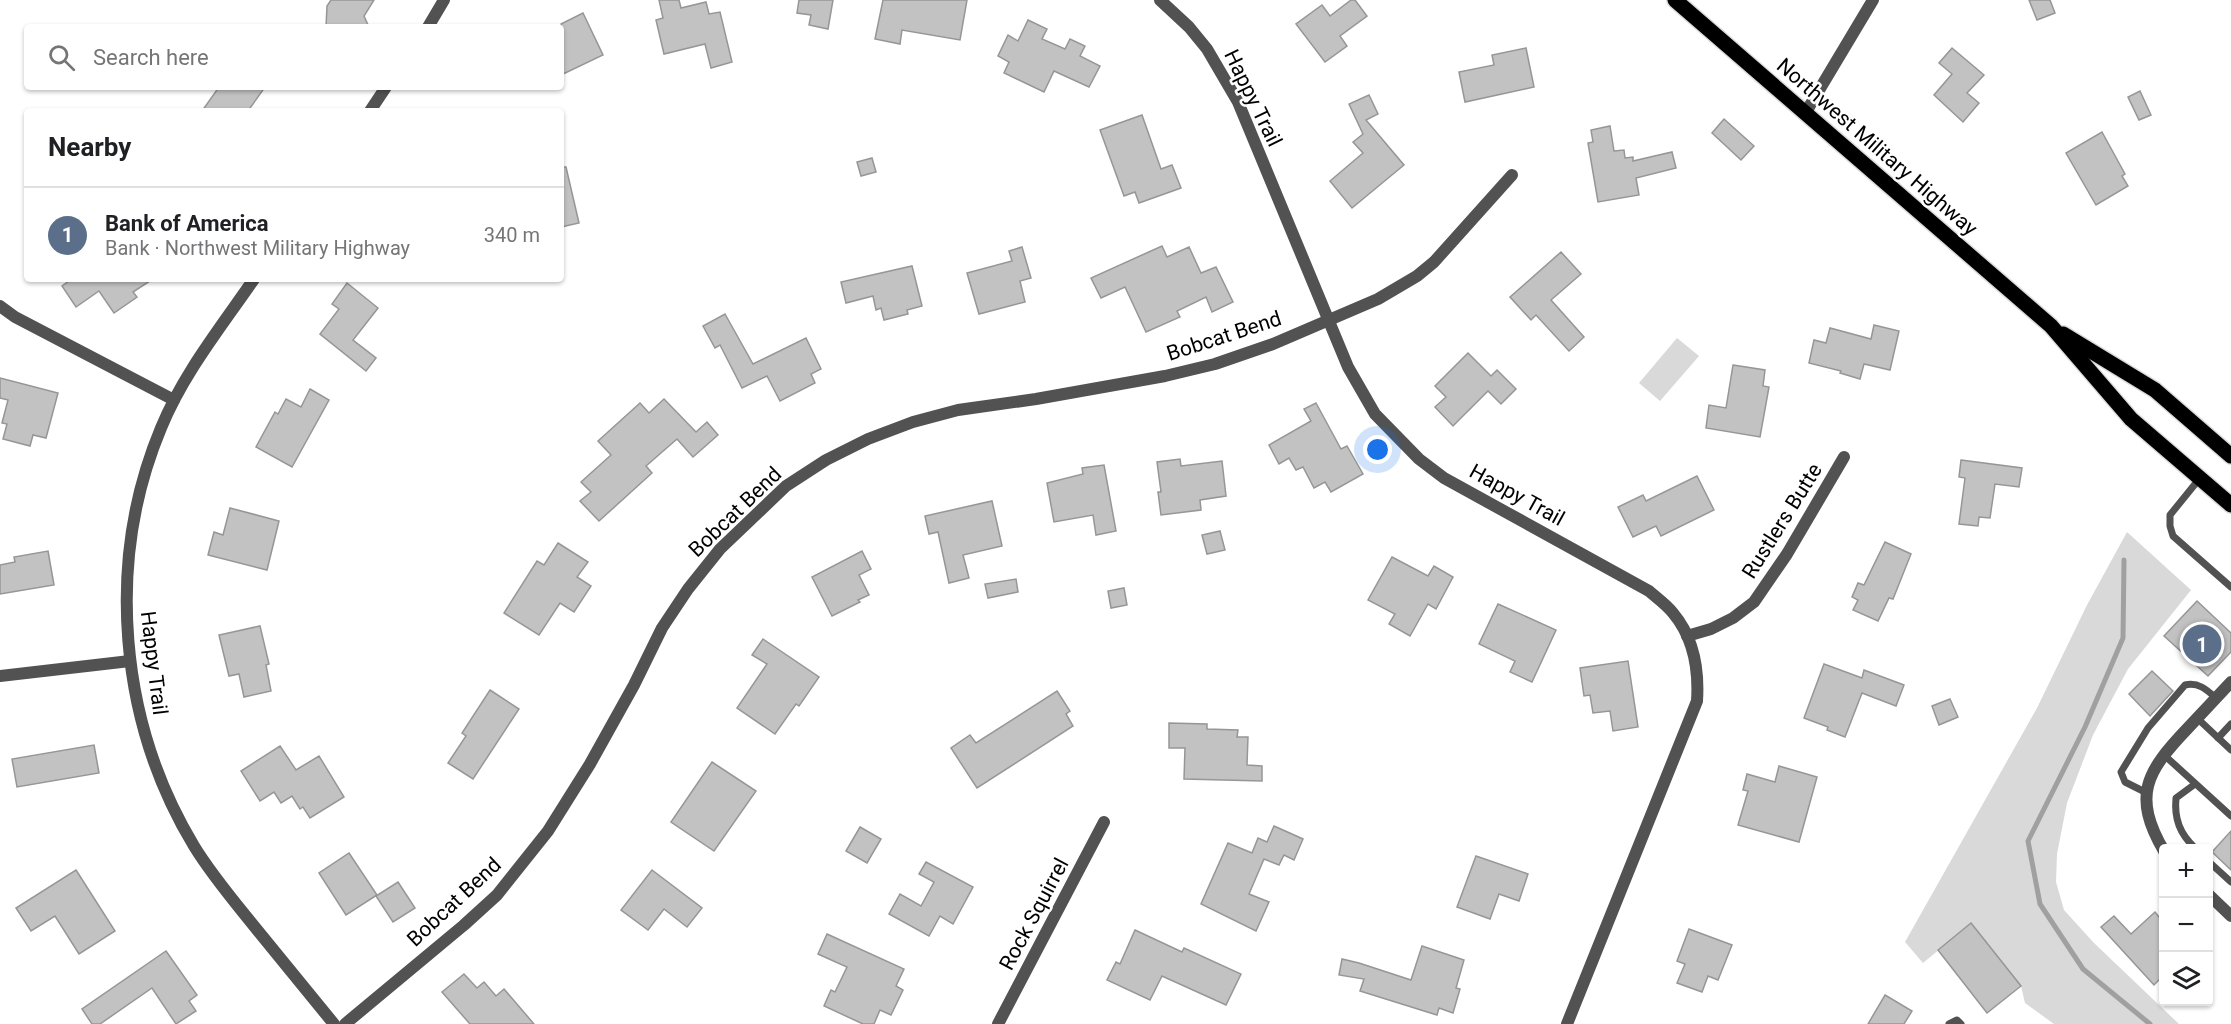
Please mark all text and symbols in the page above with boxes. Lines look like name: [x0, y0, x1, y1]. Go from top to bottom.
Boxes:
search box: [24, 24, 564, 90]
icon: search: [45, 41, 78, 74]
text: Search here: [93, 45, 209, 70]
street label: Happy Trail: [1219, 46, 1287, 150]
street label: Northwest Military Highway: [1772, 53, 1982, 241]
text: Nearby: [48, 132, 131, 162]
text: Bank of America: [105, 211, 269, 236]
text: 1: [62, 223, 73, 247]
text: 340 m: [484, 223, 540, 247]
text: Bank · Northwest Military Highway: [105, 236, 410, 260]
street label: Bobcat Bend: [1164, 306, 1284, 366]
your location: [1363, 435, 1392, 464]
street label: Happy Trail: [1465, 459, 1569, 531]
street label: Rustlers Butte: [1737, 459, 1827, 583]
street label: Bobcat Bend: [684, 462, 786, 562]
street label: Happy Trail: [136, 610, 172, 716]
pin: 1: [2182, 622, 2222, 666]
map controls: [2159, 844, 2213, 1006]
button: +: [2159, 844, 2213, 898]
street label: Bobcat Bend: [402, 853, 506, 951]
street label: Rock Squirrel: [994, 854, 1074, 974]
button: −: [2159, 898, 2213, 952]
button: layers: [2159, 952, 2213, 1006]

